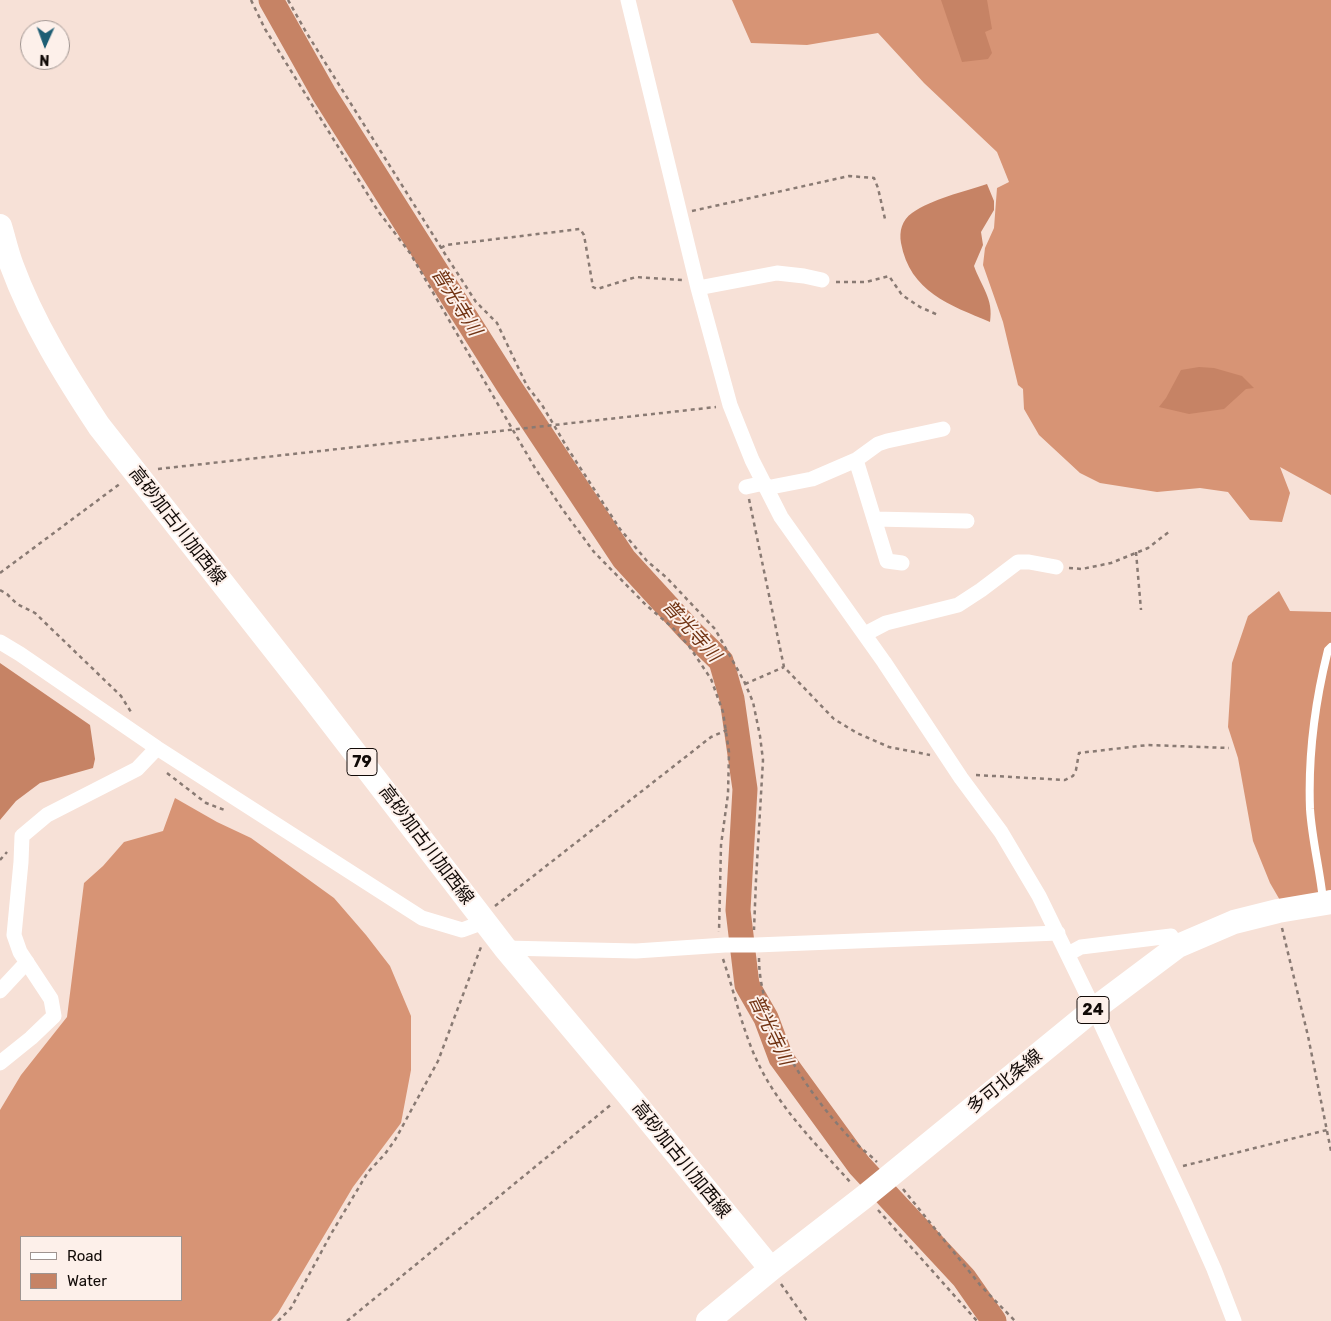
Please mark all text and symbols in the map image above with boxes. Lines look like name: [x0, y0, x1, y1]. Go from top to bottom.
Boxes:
north arrow: [20, 20, 70, 70]
text: N: [39, 51, 50, 68]
water label: 普光寺川: [426, 264, 486, 340]
street label: 高砂加古川加西線: [124, 463, 230, 589]
water label: 普光寺川: [657, 595, 725, 667]
road number: 79: [347, 749, 377, 776]
street label: 高砂加古川加西線: [374, 781, 478, 909]
water label: 普光寺川: [743, 991, 797, 1069]
road number: 24: [1077, 996, 1109, 1024]
street label: 多可北条線: [963, 1045, 1047, 1119]
street label: 高砂加古川加西線: [627, 1097, 735, 1223]
legend: [20, 1236, 182, 1301]
text: Road: [67, 1247, 103, 1265]
text: Water: [67, 1272, 107, 1290]

